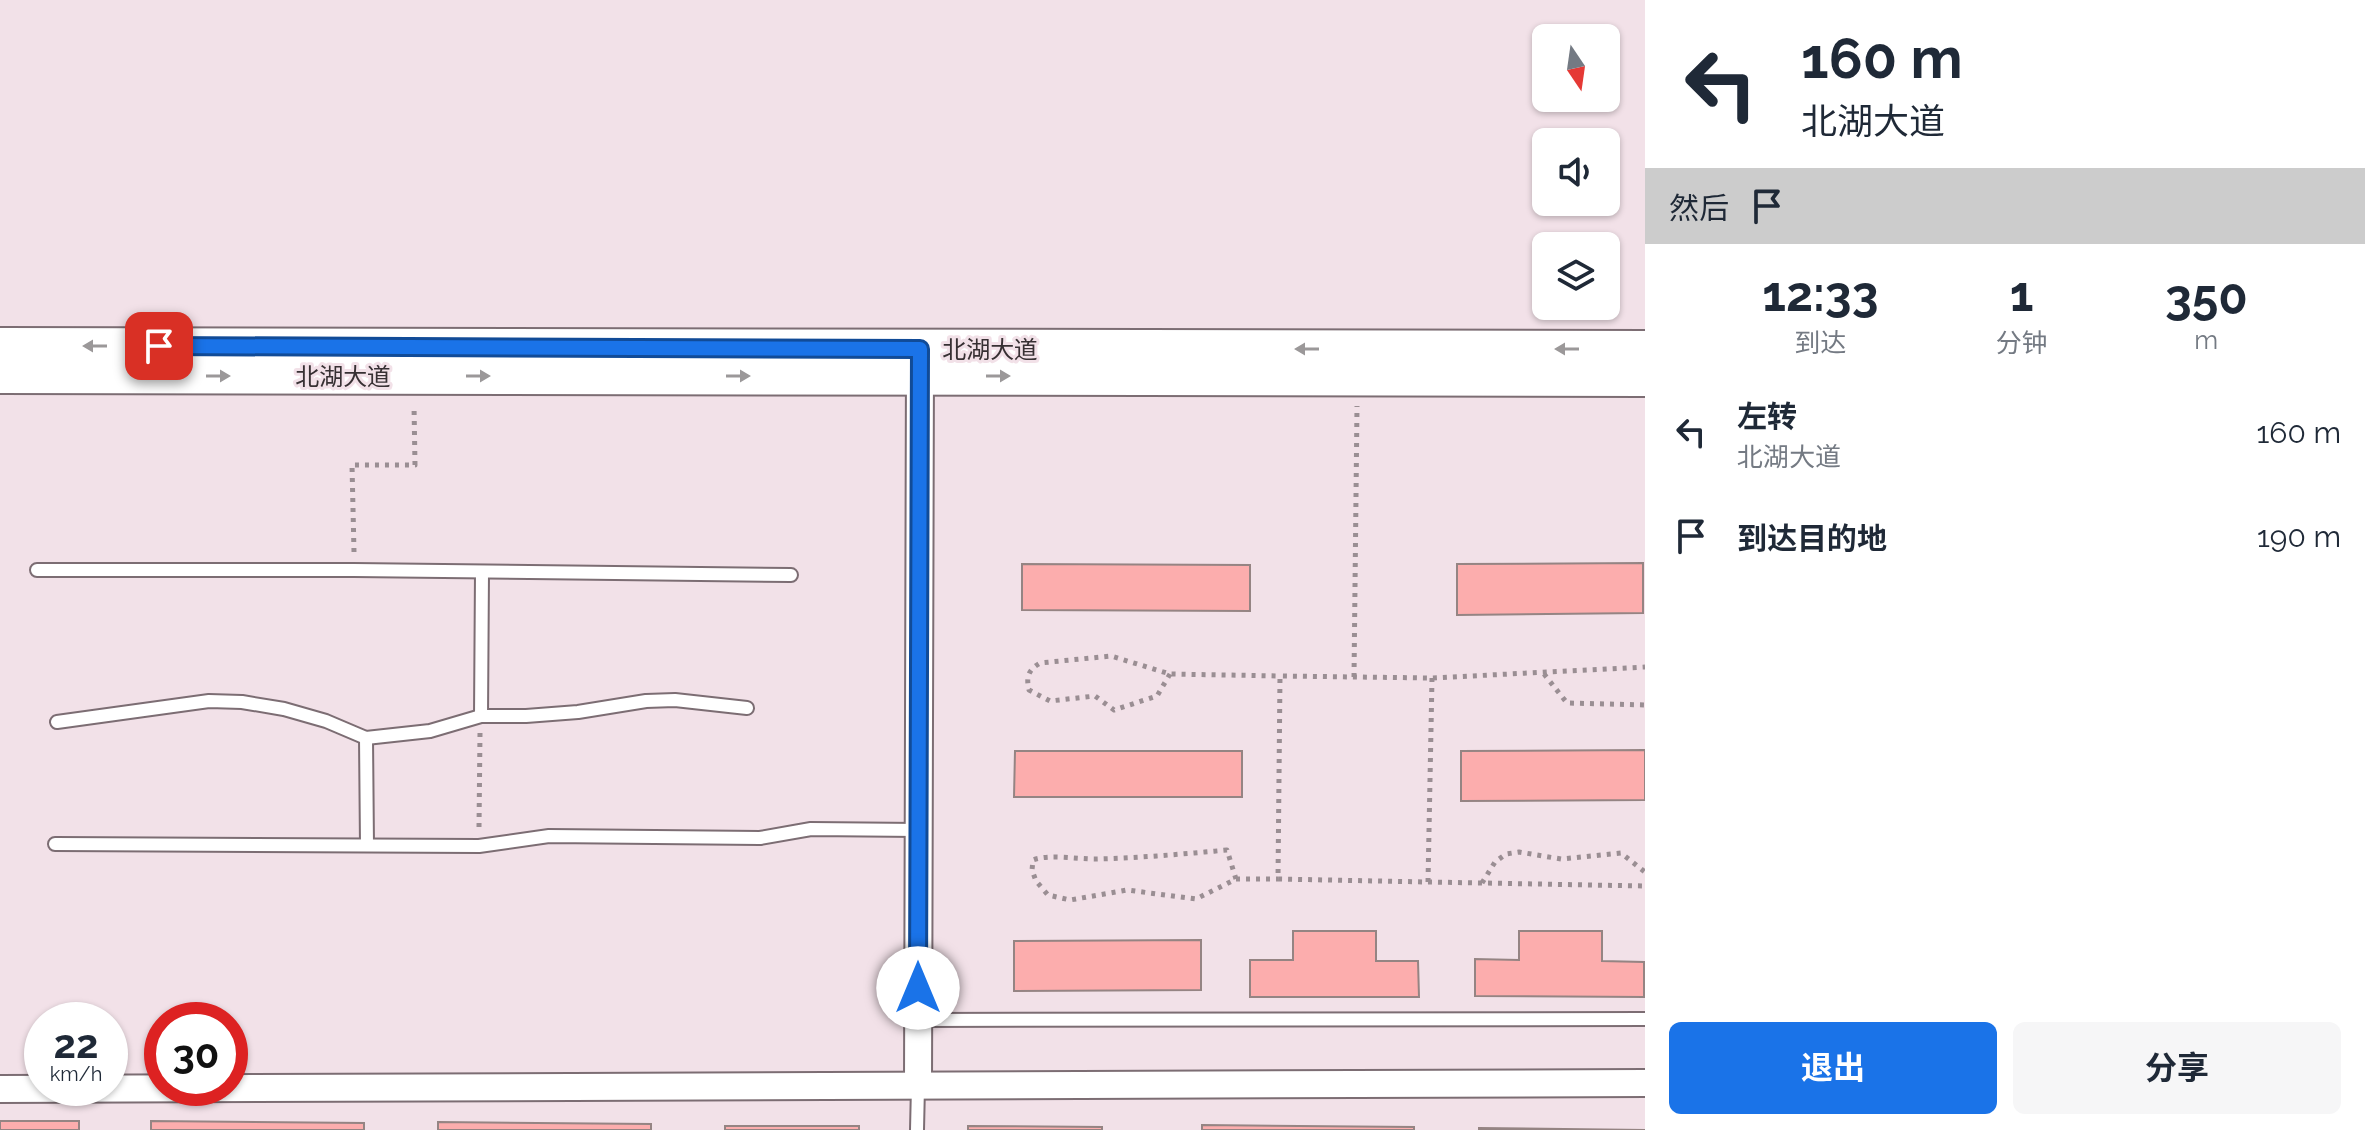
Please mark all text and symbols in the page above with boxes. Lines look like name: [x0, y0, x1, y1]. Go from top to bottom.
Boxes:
north arrow: [1532, 24, 1620, 112]
map controls: [1532, 24, 1620, 320]
text: 160 m: [1801, 25, 1963, 91]
icon: left: [1669, 32, 1773, 136]
text: 北湖大道: [1801, 100, 1945, 142]
button: sound: [1532, 128, 1620, 216]
icon: arrive: [1745, 184, 1789, 228]
text: 然后: [1669, 191, 1729, 226]
button: layers: [1532, 232, 1620, 320]
text: 12:33: [1762, 266, 1878, 322]
text: 1: [2010, 266, 2034, 322]
text: 350: [2165, 269, 2248, 325]
pin: [125, 312, 193, 380]
icon: arrive: [137, 324, 181, 368]
text: m: [2194, 325, 2218, 355]
text: 到达: [1794, 328, 1846, 358]
text: 分钟: [1996, 328, 2048, 358]
street label: 北湖大道: [942, 335, 1038, 364]
one-way arrow: [82, 340, 107, 352]
one-way arrow: [1294, 343, 1319, 355]
one-way arrow: [1554, 343, 1579, 355]
street label: 北湖大道: [295, 362, 391, 391]
one-way arrow: [206, 370, 231, 382]
one-way arrow: [466, 370, 491, 382]
one-way arrow: [726, 370, 751, 382]
one-way arrow: [986, 370, 1011, 382]
text: 左转: [1737, 399, 1797, 434]
icon: left: [1669, 410, 1713, 454]
text: 160 m: [2256, 415, 2341, 450]
text: 北湖大道: [1737, 442, 1841, 472]
icon: arrive: [1669, 514, 1713, 558]
text: 190 m: [2257, 519, 2341, 554]
text: 到达目的地: [1737, 521, 1887, 556]
position arrow: [876, 946, 960, 1030]
speed limit sign: 30: [144, 1002, 248, 1106]
text: 22: [53, 1020, 99, 1067]
button: 退出: [1669, 1022, 1997, 1114]
button: 分享: [2013, 1022, 2341, 1114]
text: km/h: [50, 1062, 102, 1086]

